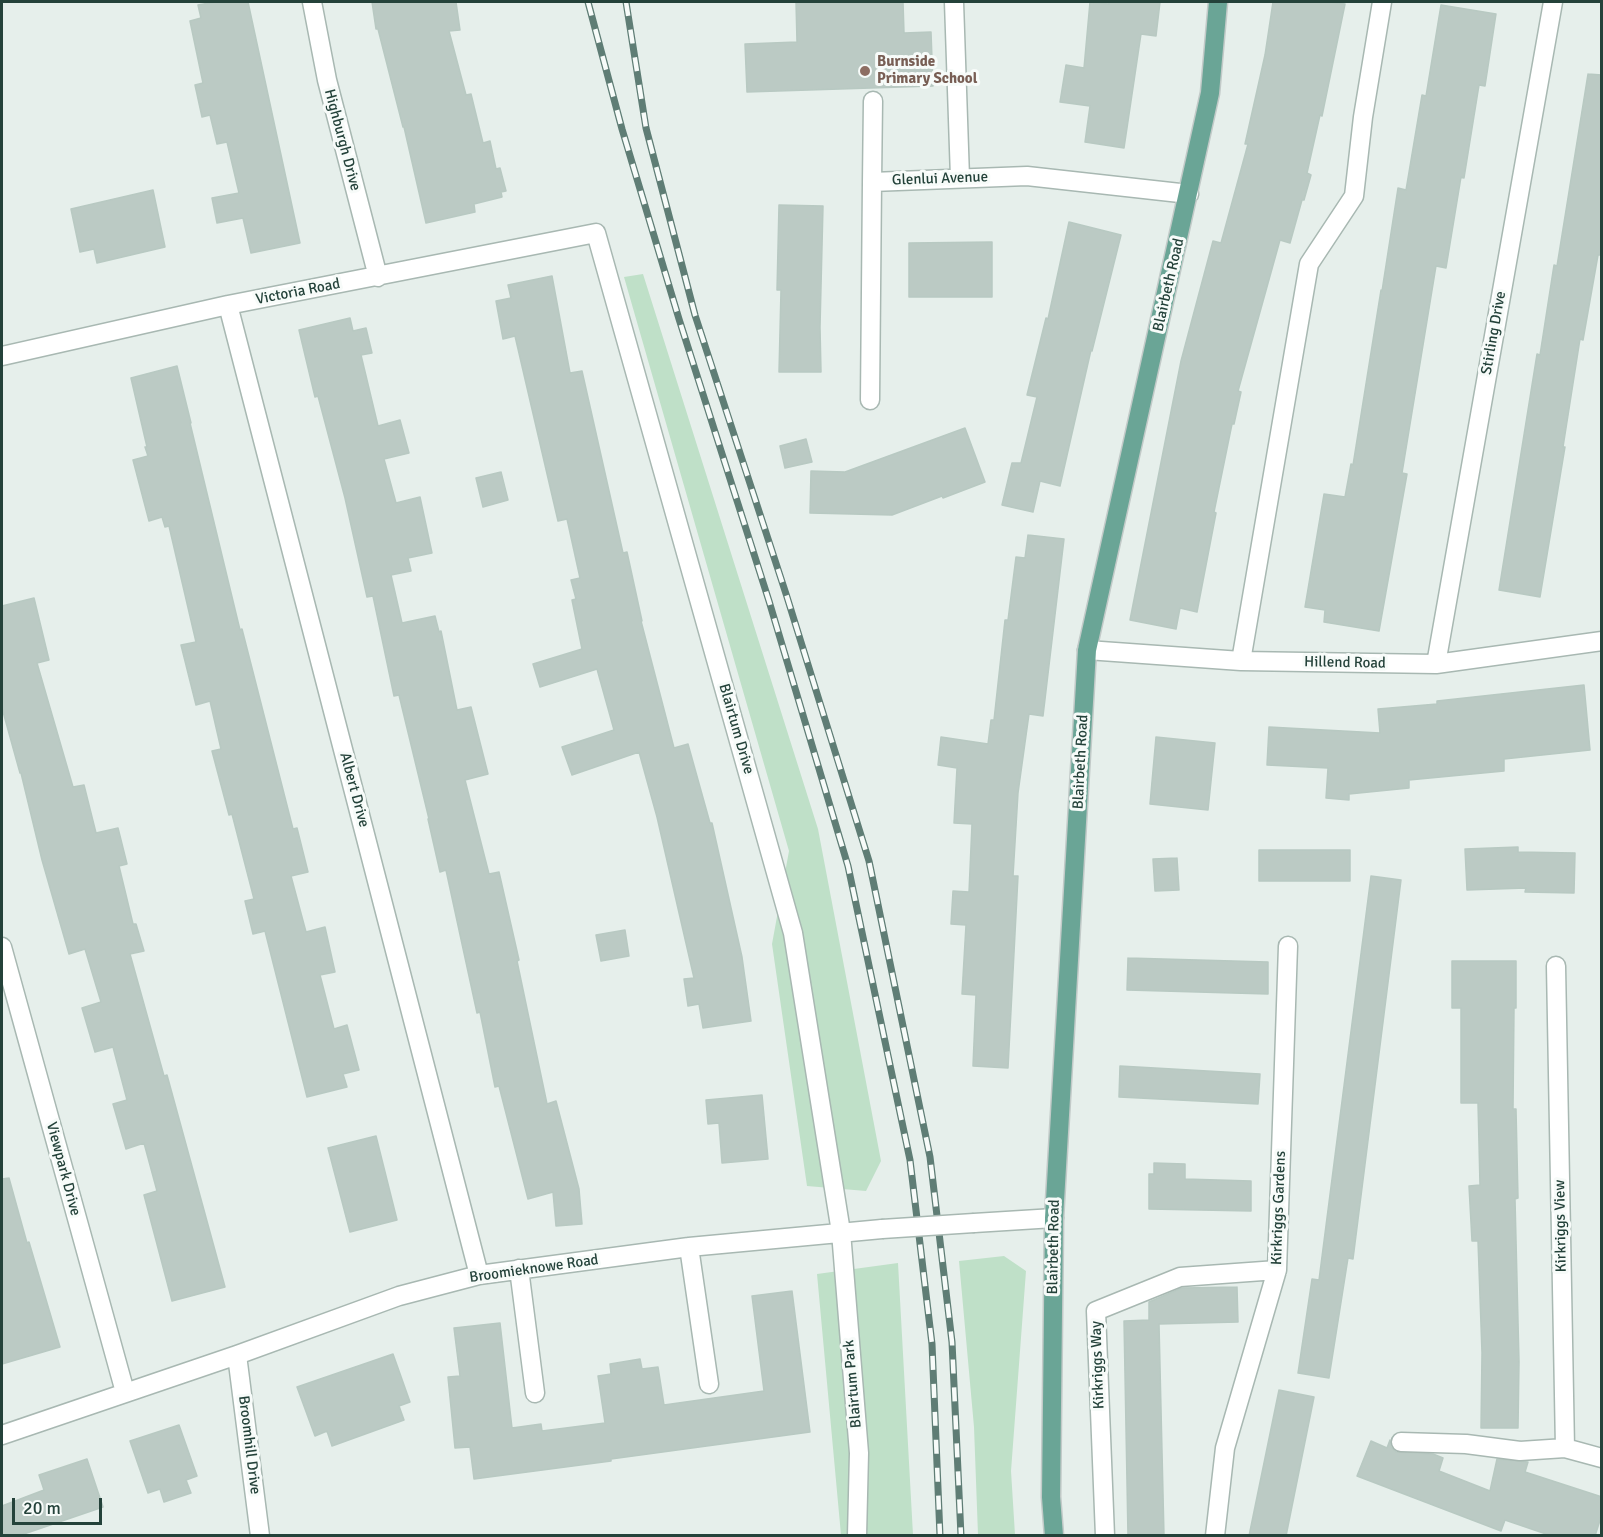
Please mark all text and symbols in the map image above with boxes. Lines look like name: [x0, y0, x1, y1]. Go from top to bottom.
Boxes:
place label: Burnside Primary School: [877, 53, 977, 88]
marker: Burnside Primary School: [858, 64, 872, 78]
street label: Highburgh Drive: [320, 87, 364, 193]
street label: Glenlui Avenue: [892, 168, 988, 190]
street label: Blairbeth Road: [1150, 237, 1188, 333]
street label: Victoria Road: [254, 275, 342, 309]
street label: Stirling Drive: [1478, 290, 1510, 376]
street label: Hillend Road: [1304, 653, 1386, 673]
street label: Blairtum Drive: [714, 682, 758, 776]
street label: Blairbeth Road: [1070, 714, 1092, 810]
street label: Albert Drive: [335, 751, 373, 829]
street label: Viewpark Drive: [42, 1120, 84, 1218]
street label: Kirkriggs Gardens: [1268, 1151, 1290, 1265]
street label: Kirkriggs View: [1551, 1180, 1571, 1272]
street label: Blairbeth Road: [1044, 1199, 1064, 1295]
street label: Broomieknowe Road: [468, 1251, 600, 1287]
street label: Kirkriggs Way: [1087, 1321, 1109, 1409]
street label: Blairtum Park: [840, 1339, 866, 1429]
street label: Broomhill Drive: [234, 1395, 264, 1495]
scale bar: [15, 1486, 105, 1524]
text: 20 m: [23, 1497, 61, 1519]

